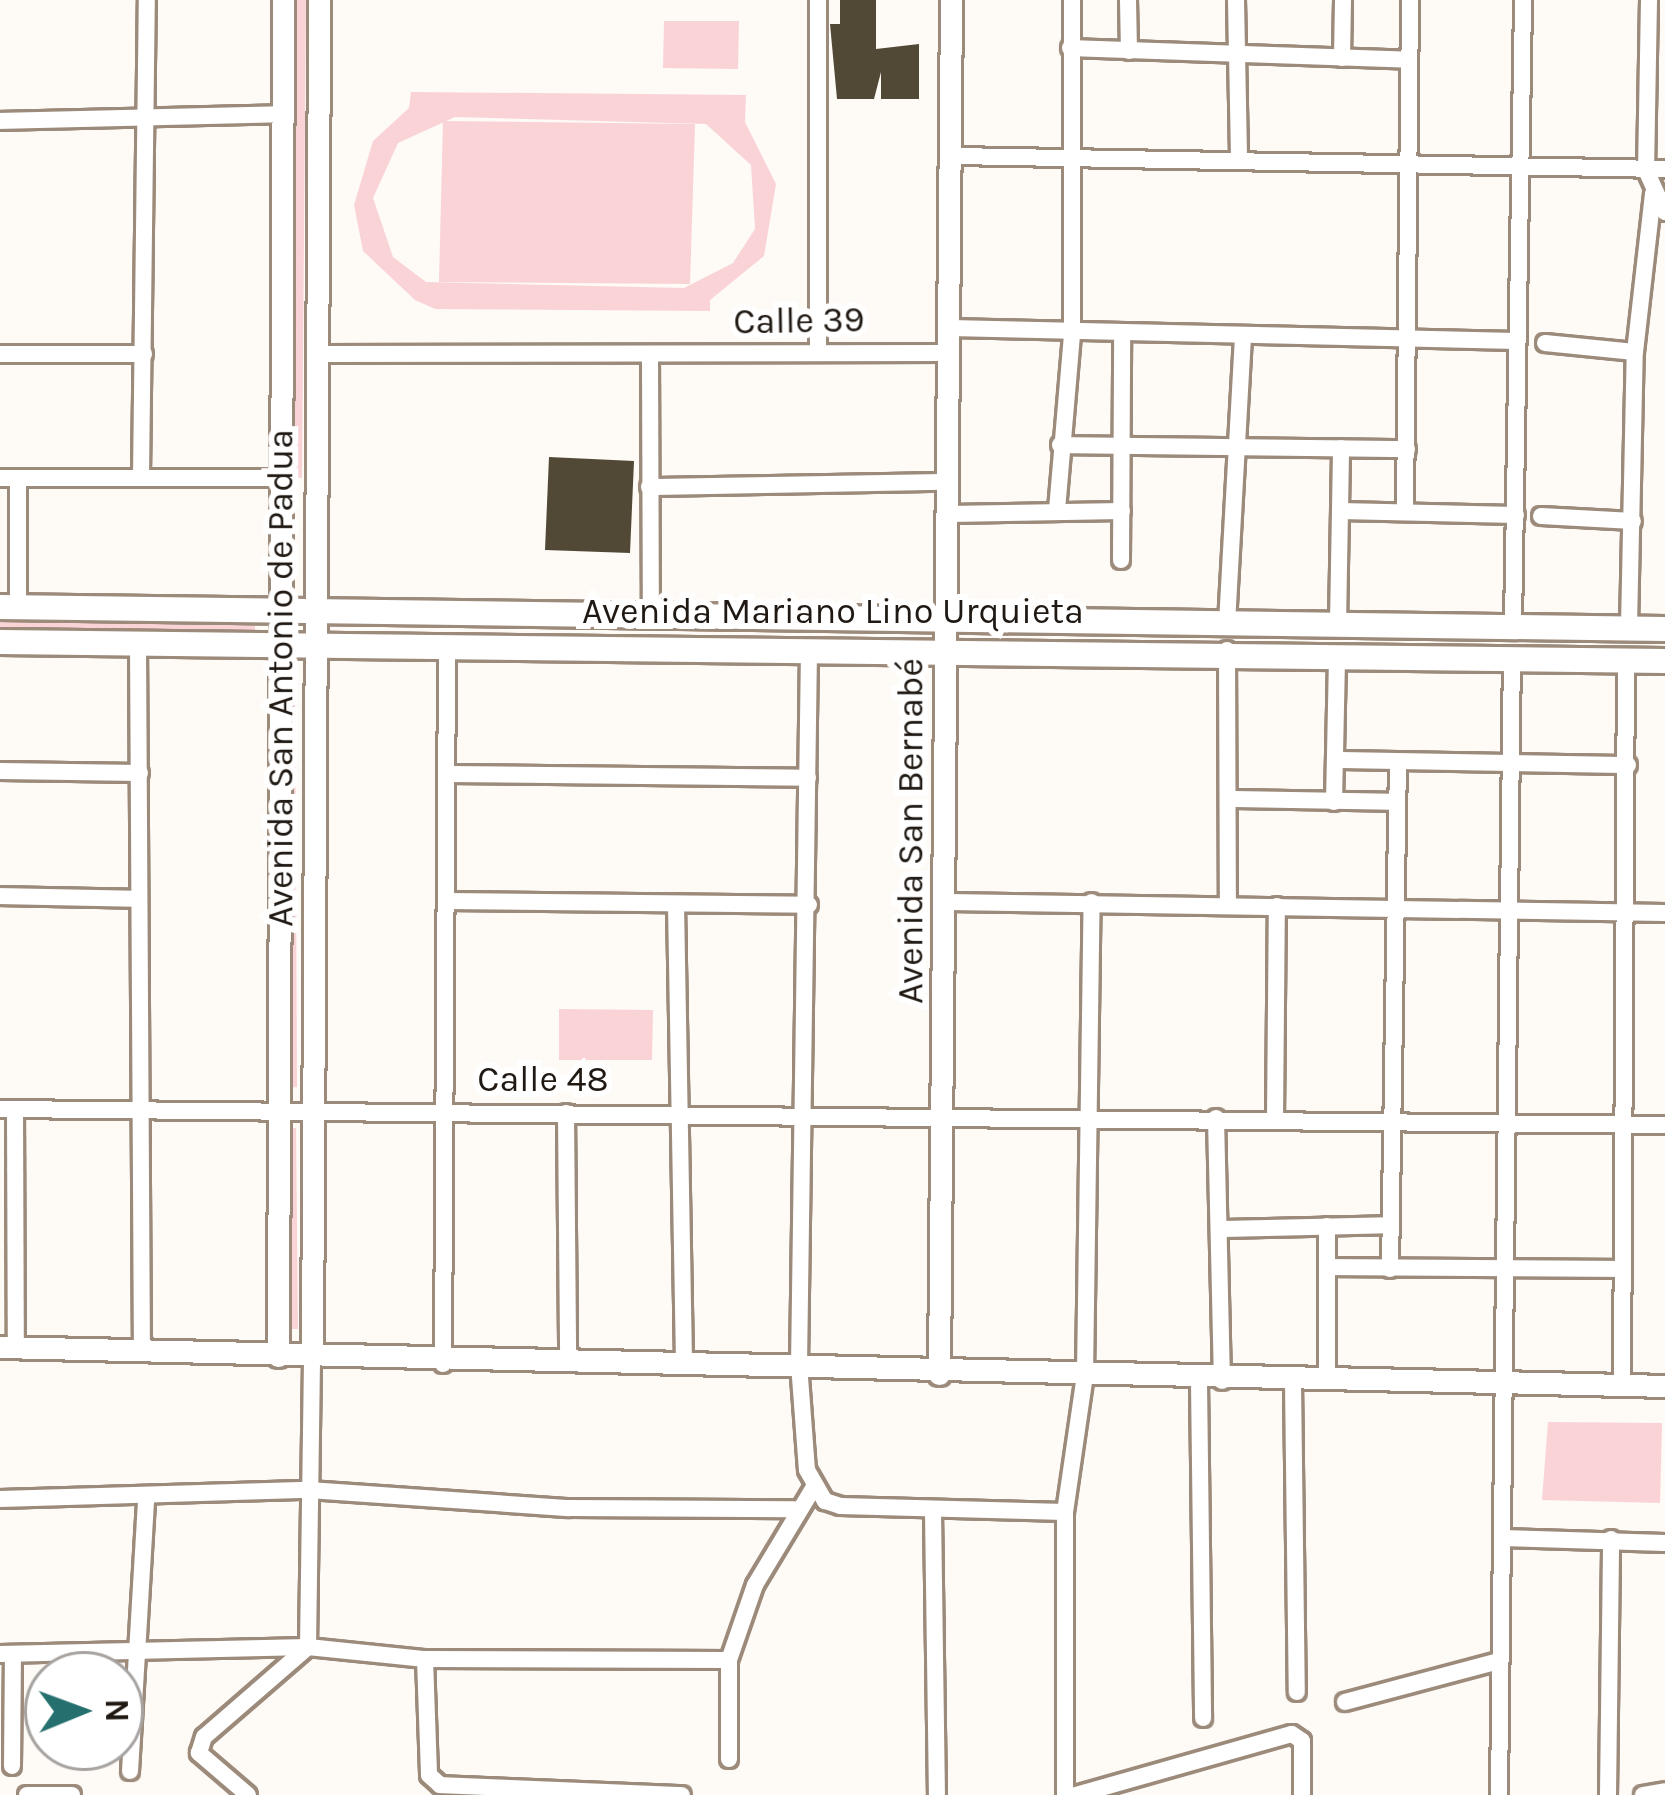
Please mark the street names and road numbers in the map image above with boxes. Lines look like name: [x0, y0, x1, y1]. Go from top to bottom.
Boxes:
street label: Calle 39: [733, 298, 865, 344]
street label: Avenida San Antonio de Padua: [259, 429, 303, 927]
street label: Avenida Mariano Lino Urquieta: [582, 590, 1084, 634]
street label: Avenida San Bernabé: [889, 658, 933, 1004]
street label: Calle 48: [477, 1058, 609, 1102]

